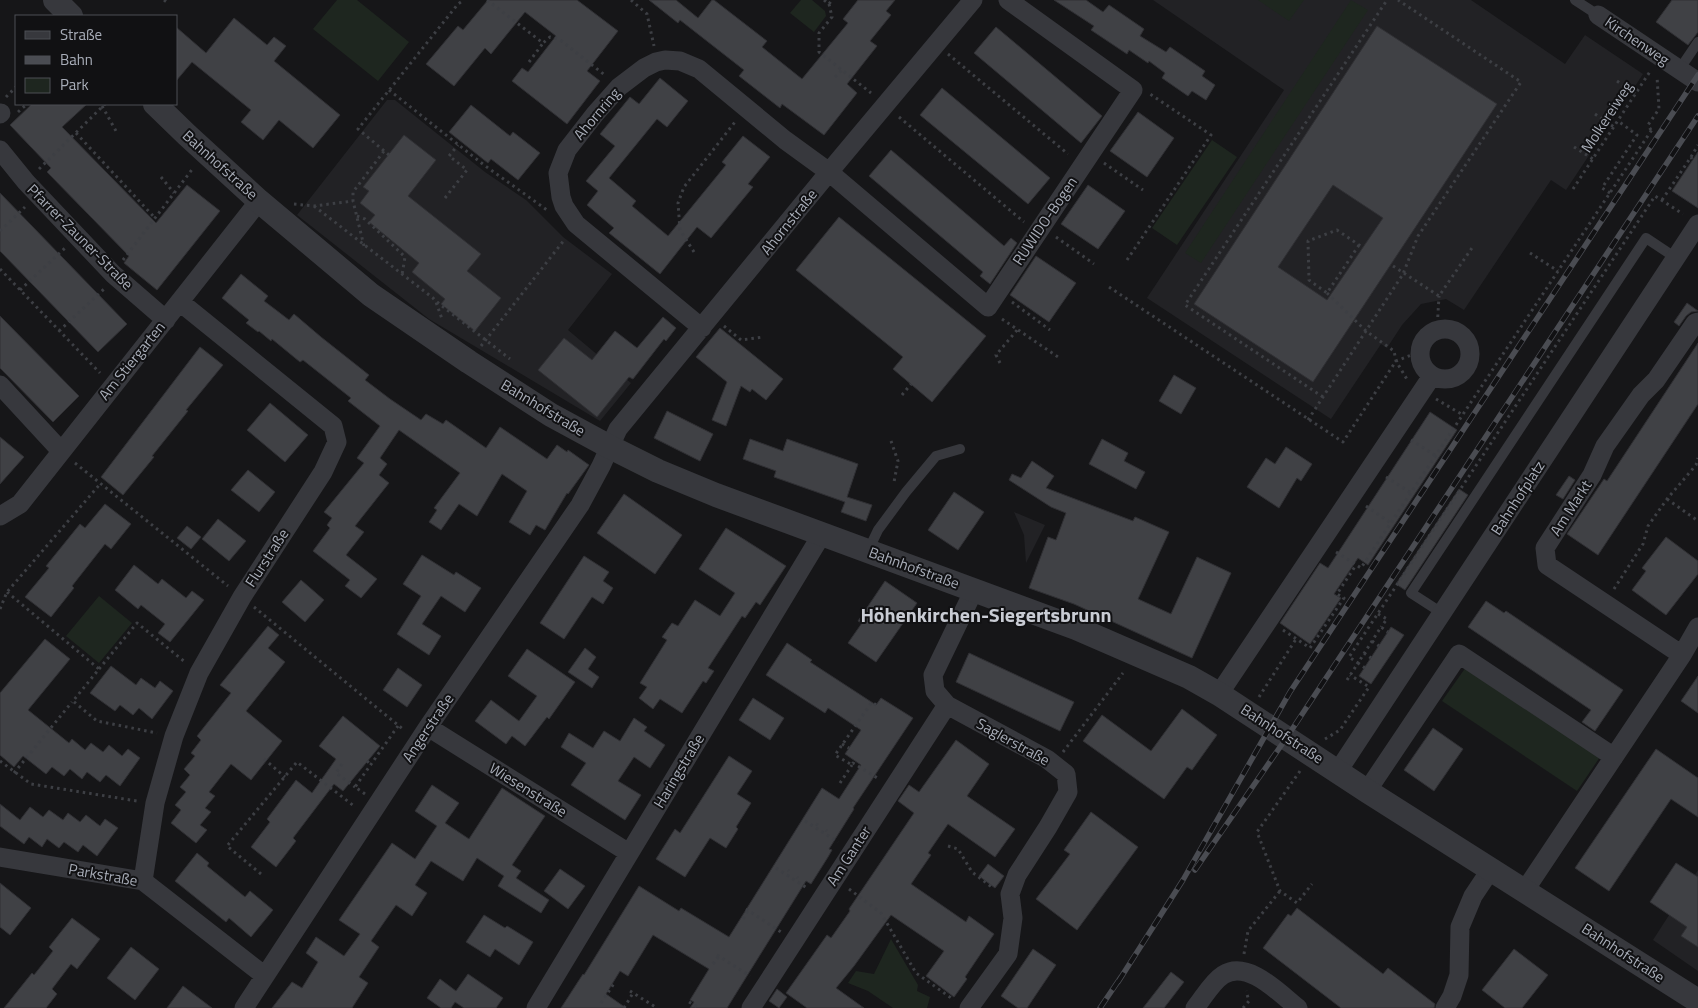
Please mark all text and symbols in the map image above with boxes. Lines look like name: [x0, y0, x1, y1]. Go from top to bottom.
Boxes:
street label: Kirchenweg: [1600, 10, 1674, 71]
legend: [15, 15, 178, 105]
text: Straße: [60, 23, 102, 46]
text: Bahn: [60, 48, 93, 71]
text: Park: [60, 73, 89, 96]
street label: Molkereiweg: [1575, 76, 1638, 157]
street label: Ahornring: [568, 82, 626, 145]
street label: Bahnhofstraße: [177, 124, 263, 205]
street label: RUWIDO-Bogen: [1006, 172, 1083, 270]
street label: Pfarrer-Zauner-Straße: [22, 178, 139, 295]
street label: Ahornstraße: [755, 184, 823, 260]
street label: Am Stiergarten: [93, 316, 171, 405]
street label: Bahnhofstraße: [497, 373, 590, 442]
street label: Bahnhofplatz: [1485, 456, 1550, 540]
street label: Am Markt: [1544, 475, 1598, 540]
street label: Flurstraße: [239, 524, 294, 592]
street label: Bahnhofstraße: [866, 540, 963, 595]
district label: Höhenkirchen-Siegertsbrunn: [860, 599, 1112, 630]
street label: Angerstraße: [396, 689, 459, 767]
street label: Bahnhofstraße: [1236, 698, 1328, 769]
street label: Saglerstraße: [972, 712, 1054, 771]
street label: Haringstraße: [647, 729, 710, 812]
street label: Wiesenstraße: [485, 757, 572, 823]
street label: Am Ganter: [821, 821, 877, 890]
street label: Parkstraße: [67, 857, 139, 892]
street label: Bahnhofstraße: [1577, 917, 1669, 988]

